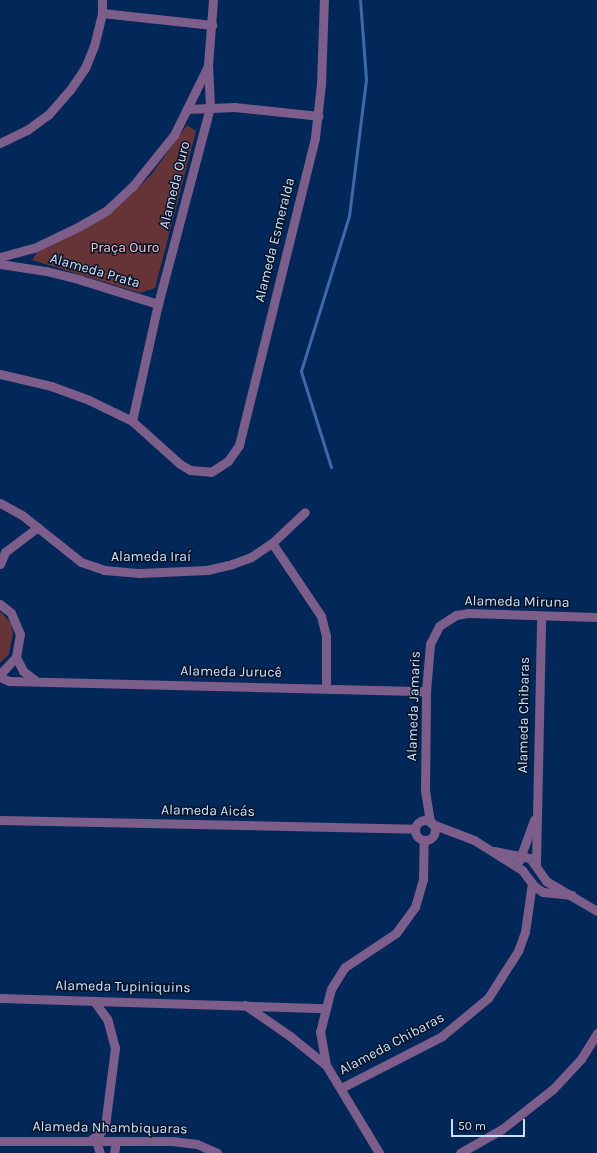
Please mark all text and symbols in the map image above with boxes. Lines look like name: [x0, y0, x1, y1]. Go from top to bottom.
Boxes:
street label: Alameda Ouro: [156, 140, 194, 230]
street label: Alameda Esmeralda: [251, 176, 299, 304]
park label: Praça Ouro: [91, 240, 159, 256]
street label: Alameda Prata: [48, 250, 142, 292]
street label: Alameda Iraí: [111, 549, 191, 565]
street label: Alameda Miruna: [464, 593, 570, 611]
street label: Alameda Jamaris: [404, 651, 424, 761]
street label: Alameda Chibaras: [515, 657, 533, 773]
street label: Alameda Jurucê: [180, 663, 282, 681]
street label: Alameda Aicás: [161, 802, 255, 820]
street label: Alameda Tupiniquins: [55, 977, 191, 997]
street label: Alameda Chibaras: [337, 1009, 447, 1079]
scale bar: [453, 1111, 527, 1137]
street label: Alameda Nhambiquaras: [32, 1118, 188, 1138]
text: 50 m: [458, 1119, 486, 1133]

